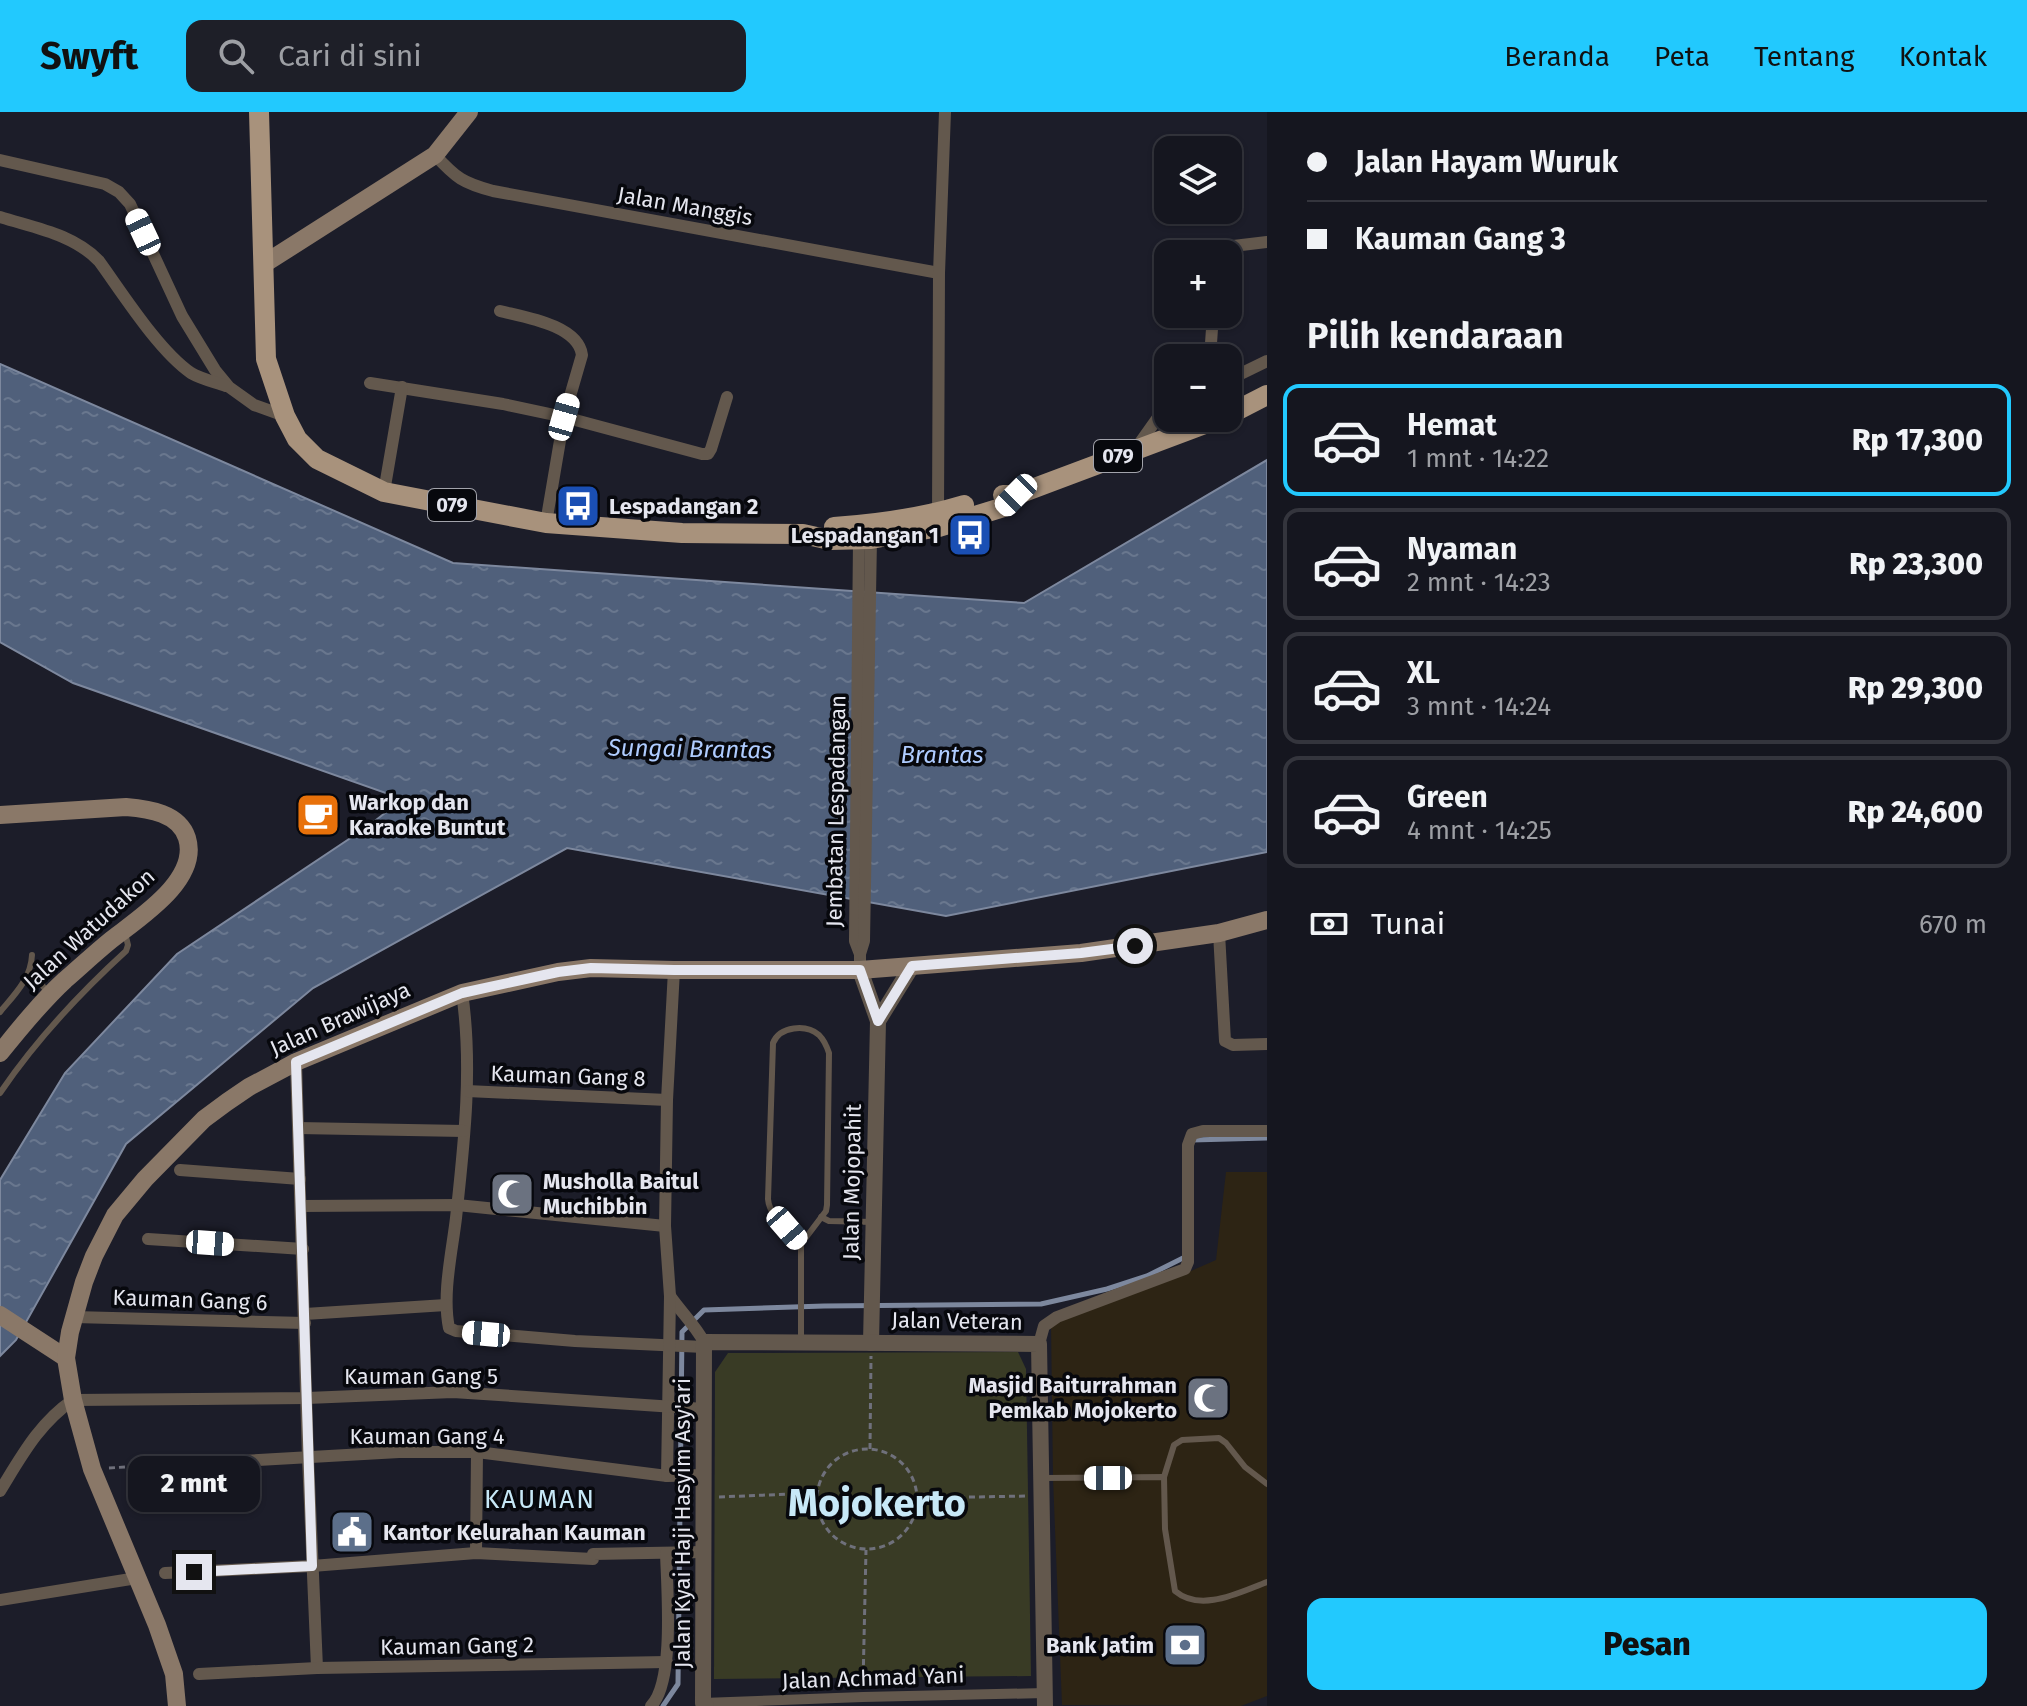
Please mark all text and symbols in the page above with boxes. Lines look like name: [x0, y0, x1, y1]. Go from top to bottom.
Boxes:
search box: [186, 20, 746, 92]
text: Swyft: [40, 33, 138, 79]
icon: search: [214, 34, 258, 78]
text: Cari di sini: [278, 38, 422, 74]
text: Beranda: [1504, 40, 1610, 73]
text: Peta: [1654, 40, 1710, 73]
text: Tentang: [1754, 40, 1855, 73]
text: Kontak: [1899, 40, 1987, 73]
map controls: [1154, 136, 1242, 432]
button: layers: [1154, 136, 1242, 224]
text: Jalan Hayam Wuruk: [1355, 144, 1618, 180]
street label: Jalan Manggis: [615, 181, 755, 231]
car: [122, 205, 164, 259]
text: Kauman Gang 3: [1355, 221, 1566, 257]
button: +: [1154, 240, 1242, 328]
text: Pilih kendaraan: [1307, 314, 1564, 358]
button: −: [1154, 344, 1242, 432]
car: [546, 391, 582, 443]
icon: car: [1311, 404, 1383, 476]
text: Hemat: [1407, 407, 1497, 443]
text: Rp 17,300: [1852, 422, 1983, 458]
road number: 079: [1094, 440, 1142, 472]
text: 1 mnt · 14:22: [1407, 443, 1549, 474]
car: [991, 470, 1041, 520]
bus stop icon: Lespadangan 2: [554, 482, 602, 530]
road number: 079: [428, 489, 476, 521]
place label: Lespadangan 2: [609, 493, 758, 520]
bus stop icon: Lespadangan 1: [946, 511, 994, 559]
place label: Lespadangan 1: [791, 522, 939, 549]
icon: car: [1311, 528, 1383, 600]
text: Nyaman: [1407, 531, 1517, 567]
text: Rp 23,300: [1849, 546, 1983, 582]
text: 2 mnt · 14:23: [1407, 567, 1551, 598]
icon: car: [1311, 652, 1383, 724]
text: XL: [1407, 655, 1440, 691]
text: Rp 29,300: [1848, 670, 1983, 706]
text: 3 mnt · 14:24: [1407, 691, 1551, 722]
street label: Jembatan Lespadangan: [820, 695, 852, 927]
water label: Sungai Brantas: [607, 734, 772, 764]
water label: Brantas: [900, 741, 984, 769]
icon: car: [1311, 776, 1383, 848]
text: Green: [1407, 779, 1488, 815]
place label: Warkop dan Karaoke Buntut: [349, 789, 506, 841]
cafe icon: Warkop dan Karaoke Buntut: [294, 791, 342, 839]
text: Rp 24,600: [1848, 794, 1983, 830]
text: 4 mnt · 14:25: [1407, 815, 1552, 846]
street label: Jalan Watudakon: [18, 863, 160, 995]
icon: cash: [1307, 902, 1351, 946]
text: Tunai: [1371, 906, 1445, 942]
text: 670 m: [1919, 909, 1987, 940]
route start: [1117, 928, 1153, 964]
street label: Jalan Brawijaya: [266, 976, 414, 1062]
street label: Kauman Gang 8: [490, 1060, 646, 1092]
street label: Jalan Mojopahit: [837, 1104, 867, 1260]
place label: Musholla Baitul Muchibbin: [543, 1168, 699, 1220]
mosque icon: Musholla Baitul Muchibbin: [488, 1170, 536, 1218]
car: [762, 1202, 812, 1254]
car: [185, 1229, 235, 1257]
street label: Kauman Gang 6: [112, 1284, 268, 1316]
street label: Jalan Veteran: [891, 1306, 1023, 1336]
car: [461, 1320, 511, 1348]
street label: Kauman Gang 5: [344, 1363, 498, 1390]
place label: Masjid Baiturrahman Pemkab Mojokerto: [969, 1372, 1177, 1424]
mosque icon: Masjid Baiturrahman Pemkab Mojokerto: [1184, 1374, 1232, 1422]
street label: Jalan Kyai Haji Hasyim Asy'ari: [669, 1378, 696, 1668]
street label: Kauman Gang 4: [350, 1423, 505, 1450]
callout: 2 mnt: [128, 1456, 260, 1512]
car: [1084, 1466, 1132, 1490]
text: 2 mnt: [161, 1468, 227, 1499]
district label: Mojokerto: [788, 1480, 966, 1526]
district label: KAUMAN: [484, 1484, 596, 1515]
public building icon: Kantor Kelurahan Kauman: [328, 1508, 376, 1556]
place label: Kantor Kelurahan Kauman: [383, 1519, 646, 1546]
route end: [176, 1554, 212, 1590]
button: Pesan: [1307, 1598, 1987, 1690]
bank icon: Bank Jatim: [1161, 1621, 1209, 1669]
street label: Kauman Gang 2: [380, 1631, 534, 1661]
place label: Bank Jatim: [1046, 1632, 1154, 1659]
street label: Jalan Achmad Yani: [781, 1661, 965, 1695]

